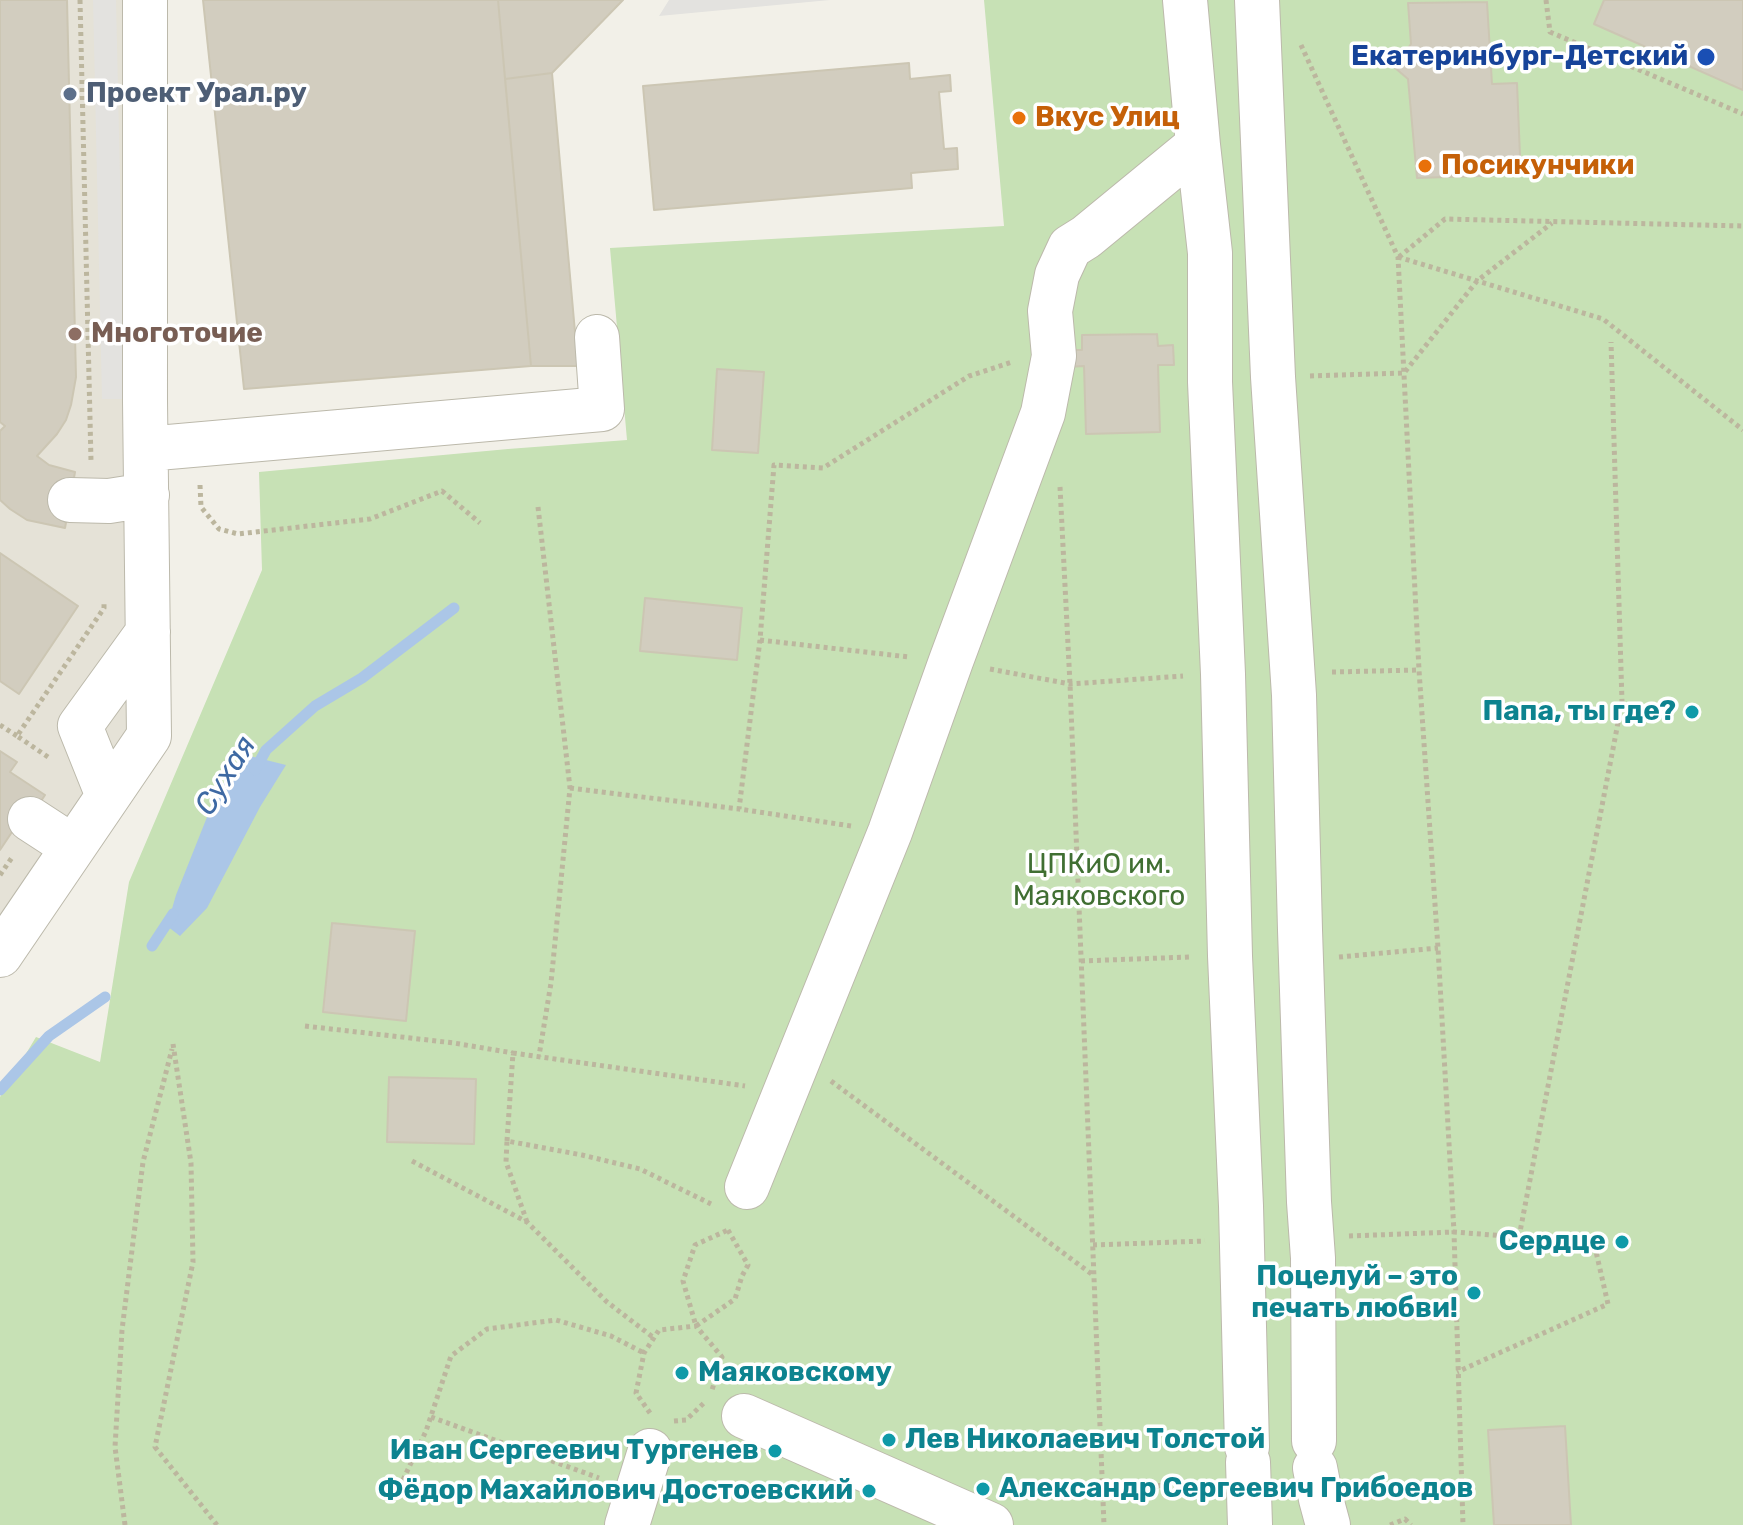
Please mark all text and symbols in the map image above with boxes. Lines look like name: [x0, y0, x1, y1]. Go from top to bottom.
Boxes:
place label: Екатеринбург-Детский: [1351, 40, 1688, 74]
marker: Екатеринбург-Детский: [1695, 46, 1717, 68]
place label: Проект Урал.ру: [86, 77, 307, 111]
marker: Проект Урал.ру: [61, 85, 79, 103]
place label: Вкус Улиц: [1035, 101, 1180, 135]
marker: Вкус Улиц: [1010, 109, 1028, 127]
place label: Посикунчики: [1441, 149, 1634, 183]
marker: Посикунчики: [1416, 157, 1434, 175]
place label: Многоточие: [91, 317, 263, 351]
marker: Многоточие: [66, 325, 84, 343]
place label: Папа, ты где?: [1482, 695, 1676, 729]
marker: Папа, ты где?: [1683, 703, 1701, 721]
water label: Сухая: [188, 730, 264, 822]
park label: ЦПКиО им. Маяковского: [1013, 848, 1185, 914]
place label: Сердце: [1499, 1225, 1606, 1259]
marker: Сердце: [1613, 1233, 1631, 1251]
place label: Поцелуй – это печать любви!: [1251, 1260, 1458, 1326]
marker: Поцелуй – это печать любви!: [1465, 1284, 1483, 1302]
place label: Маяковскому: [698, 1356, 892, 1390]
marker: Маяковскому: [673, 1364, 691, 1382]
place label: Лев Николаевич Толстой: [905, 1423, 1265, 1457]
marker: Лев Николаевич Толстой: [880, 1431, 898, 1449]
place label: Иван Сергеевич Тургенев: [390, 1434, 759, 1468]
marker: Иван Сергеевич Тургенев: [766, 1442, 784, 1460]
place label: Александр Сергеевич Грибоедов: [999, 1472, 1473, 1506]
place label: Фёдор Махайлович Достоевский: [378, 1474, 853, 1508]
marker: Александр Сергеевич Грибоедов: [974, 1480, 992, 1498]
marker: Фёдор Махайлович Достоевский: [860, 1482, 878, 1500]

